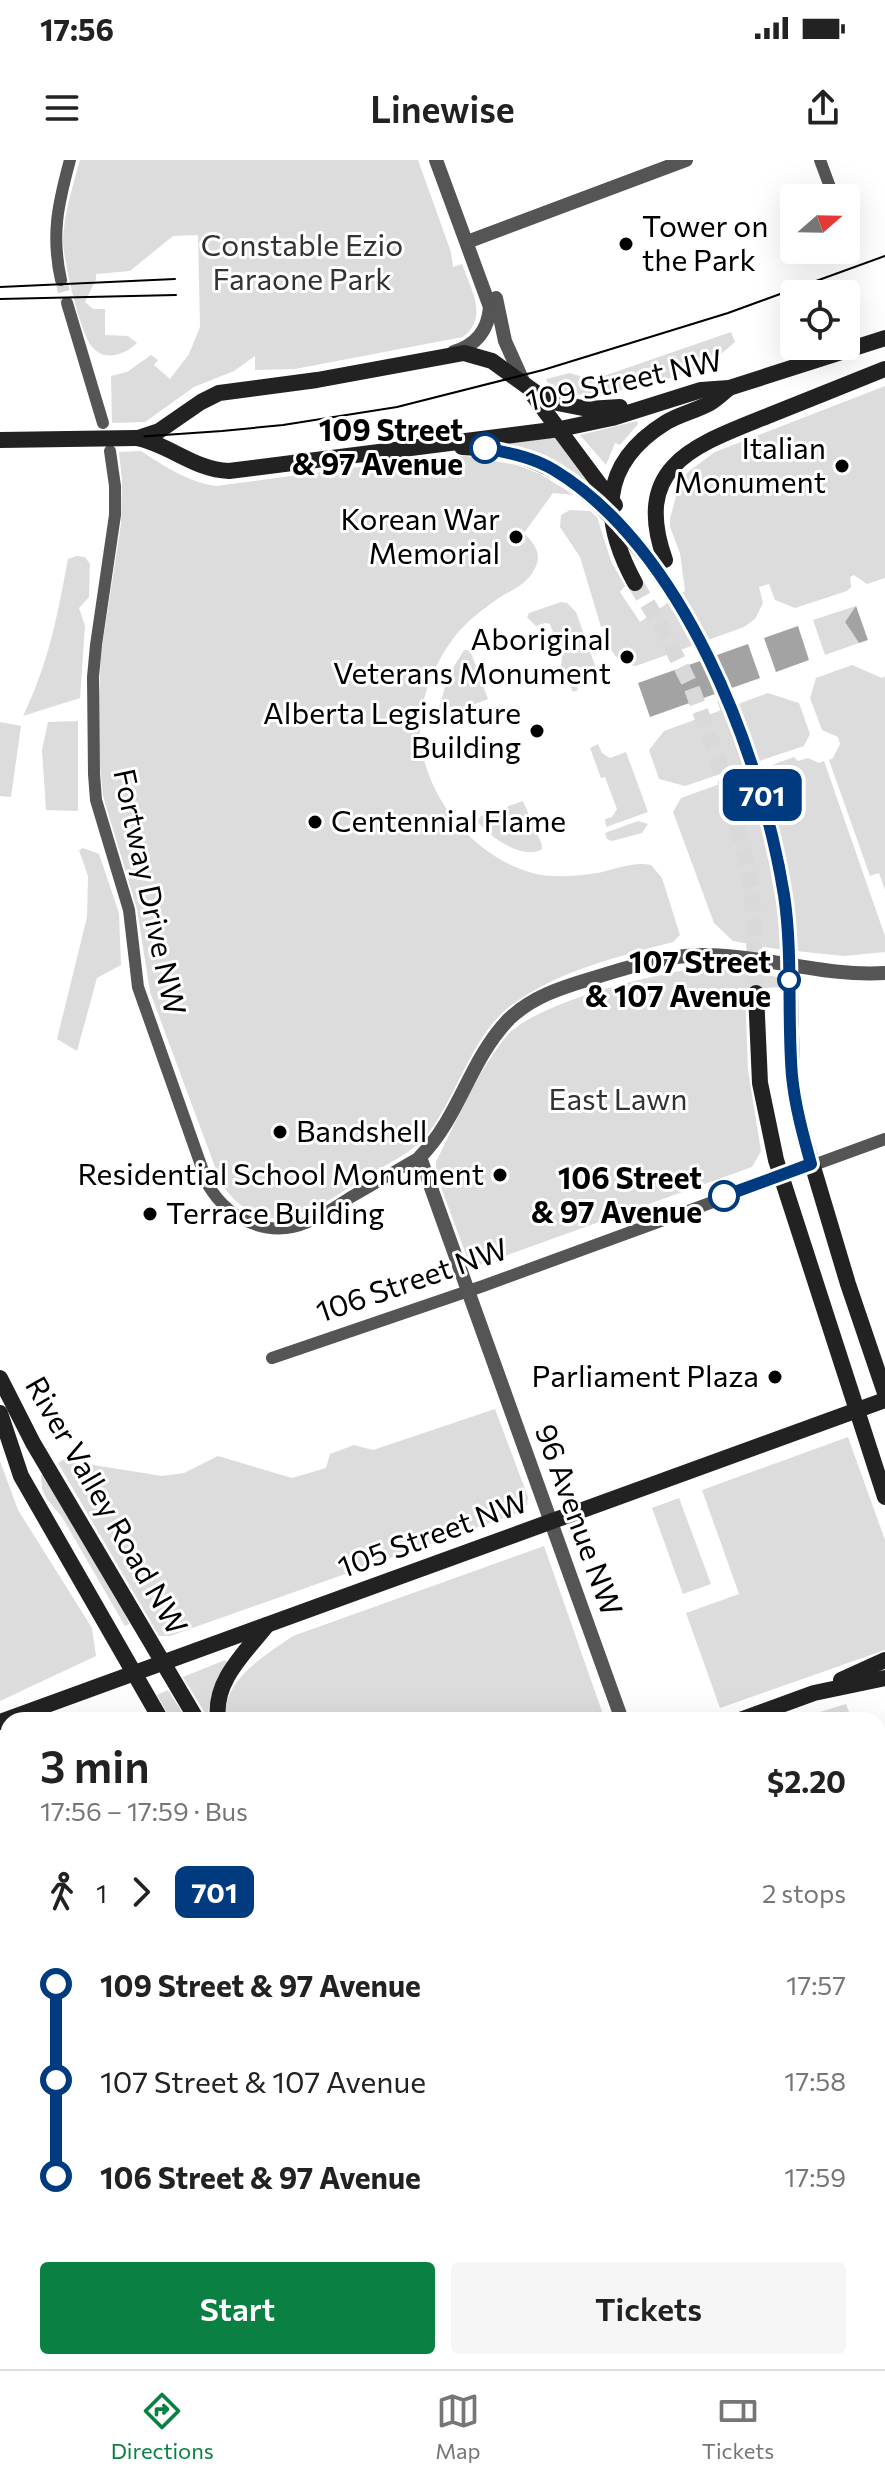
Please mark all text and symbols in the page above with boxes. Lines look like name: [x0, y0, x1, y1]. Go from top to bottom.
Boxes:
text: 17:56: [40, 10, 114, 47]
icon: menu: [40, 86, 84, 130]
text: Linewise: [370, 86, 515, 130]
icon: share: [801, 86, 845, 130]
north arrow: [780, 184, 860, 264]
map controls: [780, 184, 860, 360]
place label: Tower on the Park: [642, 206, 768, 277]
park label: Constable Ezio Faraone Park: [201, 225, 403, 296]
marker: Tower on the Park: [617, 235, 635, 253]
button: locate: [780, 280, 860, 360]
street label: 109 Street NW: [522, 340, 725, 417]
place label: 109 Street & 97 Avenue: [292, 410, 463, 481]
place label: Italian Monument: [674, 428, 826, 499]
marker: 109 Street & 97 Avenue: [470, 433, 500, 463]
marker: Italian Monument: [833, 457, 851, 475]
place label: Korean War Memorial: [340, 499, 500, 570]
marker: Korean War Memorial: [507, 528, 525, 546]
place label: Aboriginal Veterans Monument: [333, 619, 611, 690]
marker: Aboriginal Veterans Monument: [618, 648, 636, 666]
place label: Alberta Legislature Building: [263, 693, 521, 764]
marker: Alberta Legislature Building: [528, 722, 546, 740]
street label: Fortway Drive NW: [107, 765, 196, 1018]
line badge: 701: [716, 769, 808, 821]
text: 701: [739, 778, 785, 812]
place label: Centennial Flame: [331, 801, 566, 838]
marker: Centennial Flame: [306, 813, 324, 831]
place label: 107 Street & 107 Avenue: [585, 942, 771, 1013]
marker: 107 Street & 107 Avenue: [778, 969, 800, 991]
park label: East Lawn: [549, 1079, 687, 1116]
place label: Bandshell: [296, 1111, 427, 1148]
marker: Bandshell: [271, 1123, 289, 1141]
place label: Residential School Monument: [77, 1154, 484, 1191]
place label: 106 Street & 97 Avenue: [531, 1158, 702, 1229]
marker: Residential School Monument: [491, 1166, 509, 1184]
marker: 106 Street & 97 Avenue: [709, 1181, 739, 1211]
place label: Terrace Building: [166, 1193, 384, 1230]
marker: Terrace Building: [141, 1205, 159, 1223]
street label: 106 Street NW: [311, 1229, 512, 1329]
place label: Parliament Plaza: [532, 1356, 759, 1393]
marker: Parliament Plaza: [766, 1368, 784, 1386]
street label: River Valley Road NW: [19, 1369, 197, 1640]
street label: 96 Avenue NW: [529, 1418, 632, 1620]
street label: 105 Street NW: [332, 1481, 532, 1584]
text: 3 min: [40, 1738, 150, 1792]
text: $2.20: [767, 1762, 846, 1799]
text: 17:56 – 17:59 · Bus: [40, 1795, 248, 1826]
icon: walk: [40, 1870, 84, 1914]
icon: forward: [119, 1870, 163, 1914]
text: 701: [191, 1875, 238, 1909]
text: 1: [96, 1877, 107, 1908]
text: 2 stops: [762, 1877, 846, 1908]
text: 109 Street & 97 Avenue: [100, 1966, 421, 2003]
text: 17:57: [786, 1969, 846, 2000]
text: 107 Street & 107 Avenue: [100, 2062, 426, 2099]
text: 17:58: [784, 2065, 846, 2096]
text: 106 Street & 97 Avenue: [100, 2158, 421, 2195]
text: 17:59: [784, 2161, 846, 2192]
button: Start: [40, 2262, 435, 2354]
button: Tickets: [451, 2262, 846, 2354]
tab: Directions: [111, 2389, 214, 2464]
tab: Map: [435, 2389, 481, 2464]
tab: Tickets: [702, 2389, 774, 2464]

